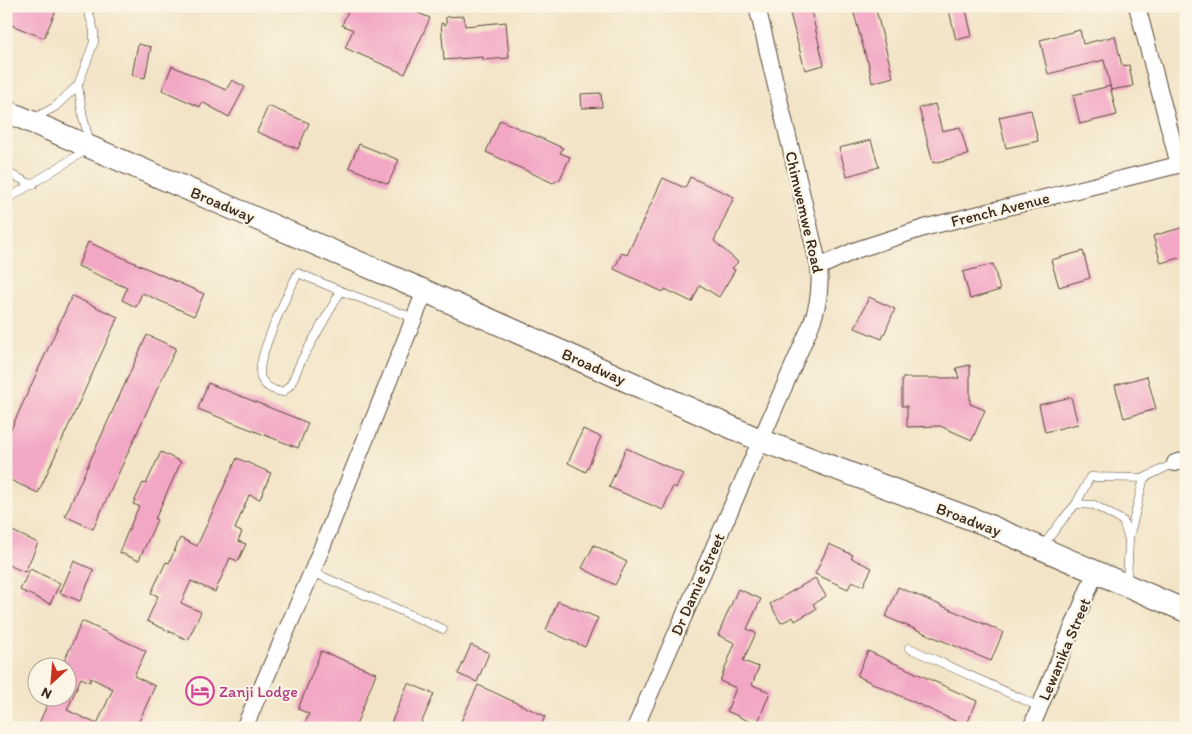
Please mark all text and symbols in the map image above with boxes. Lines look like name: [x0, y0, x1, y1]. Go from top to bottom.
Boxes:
street label: Chimwemwe Road: [781, 149, 828, 275]
street label: Broadway: [188, 182, 258, 227]
street label: French Avenue: [949, 188, 1052, 231]
street label: Broadway: [559, 344, 629, 389]
street label: Broadway: [934, 498, 1004, 541]
street label: Dr Damie Street: [666, 530, 728, 638]
street label: Lewanika Street: [1034, 595, 1095, 703]
north arrow: [28, 656, 78, 706]
hotel icon: Zanji Lodge: [185, 676, 215, 706]
place label: Zanji Lodge: [219, 682, 298, 701]
text: N: [39, 684, 54, 703]

